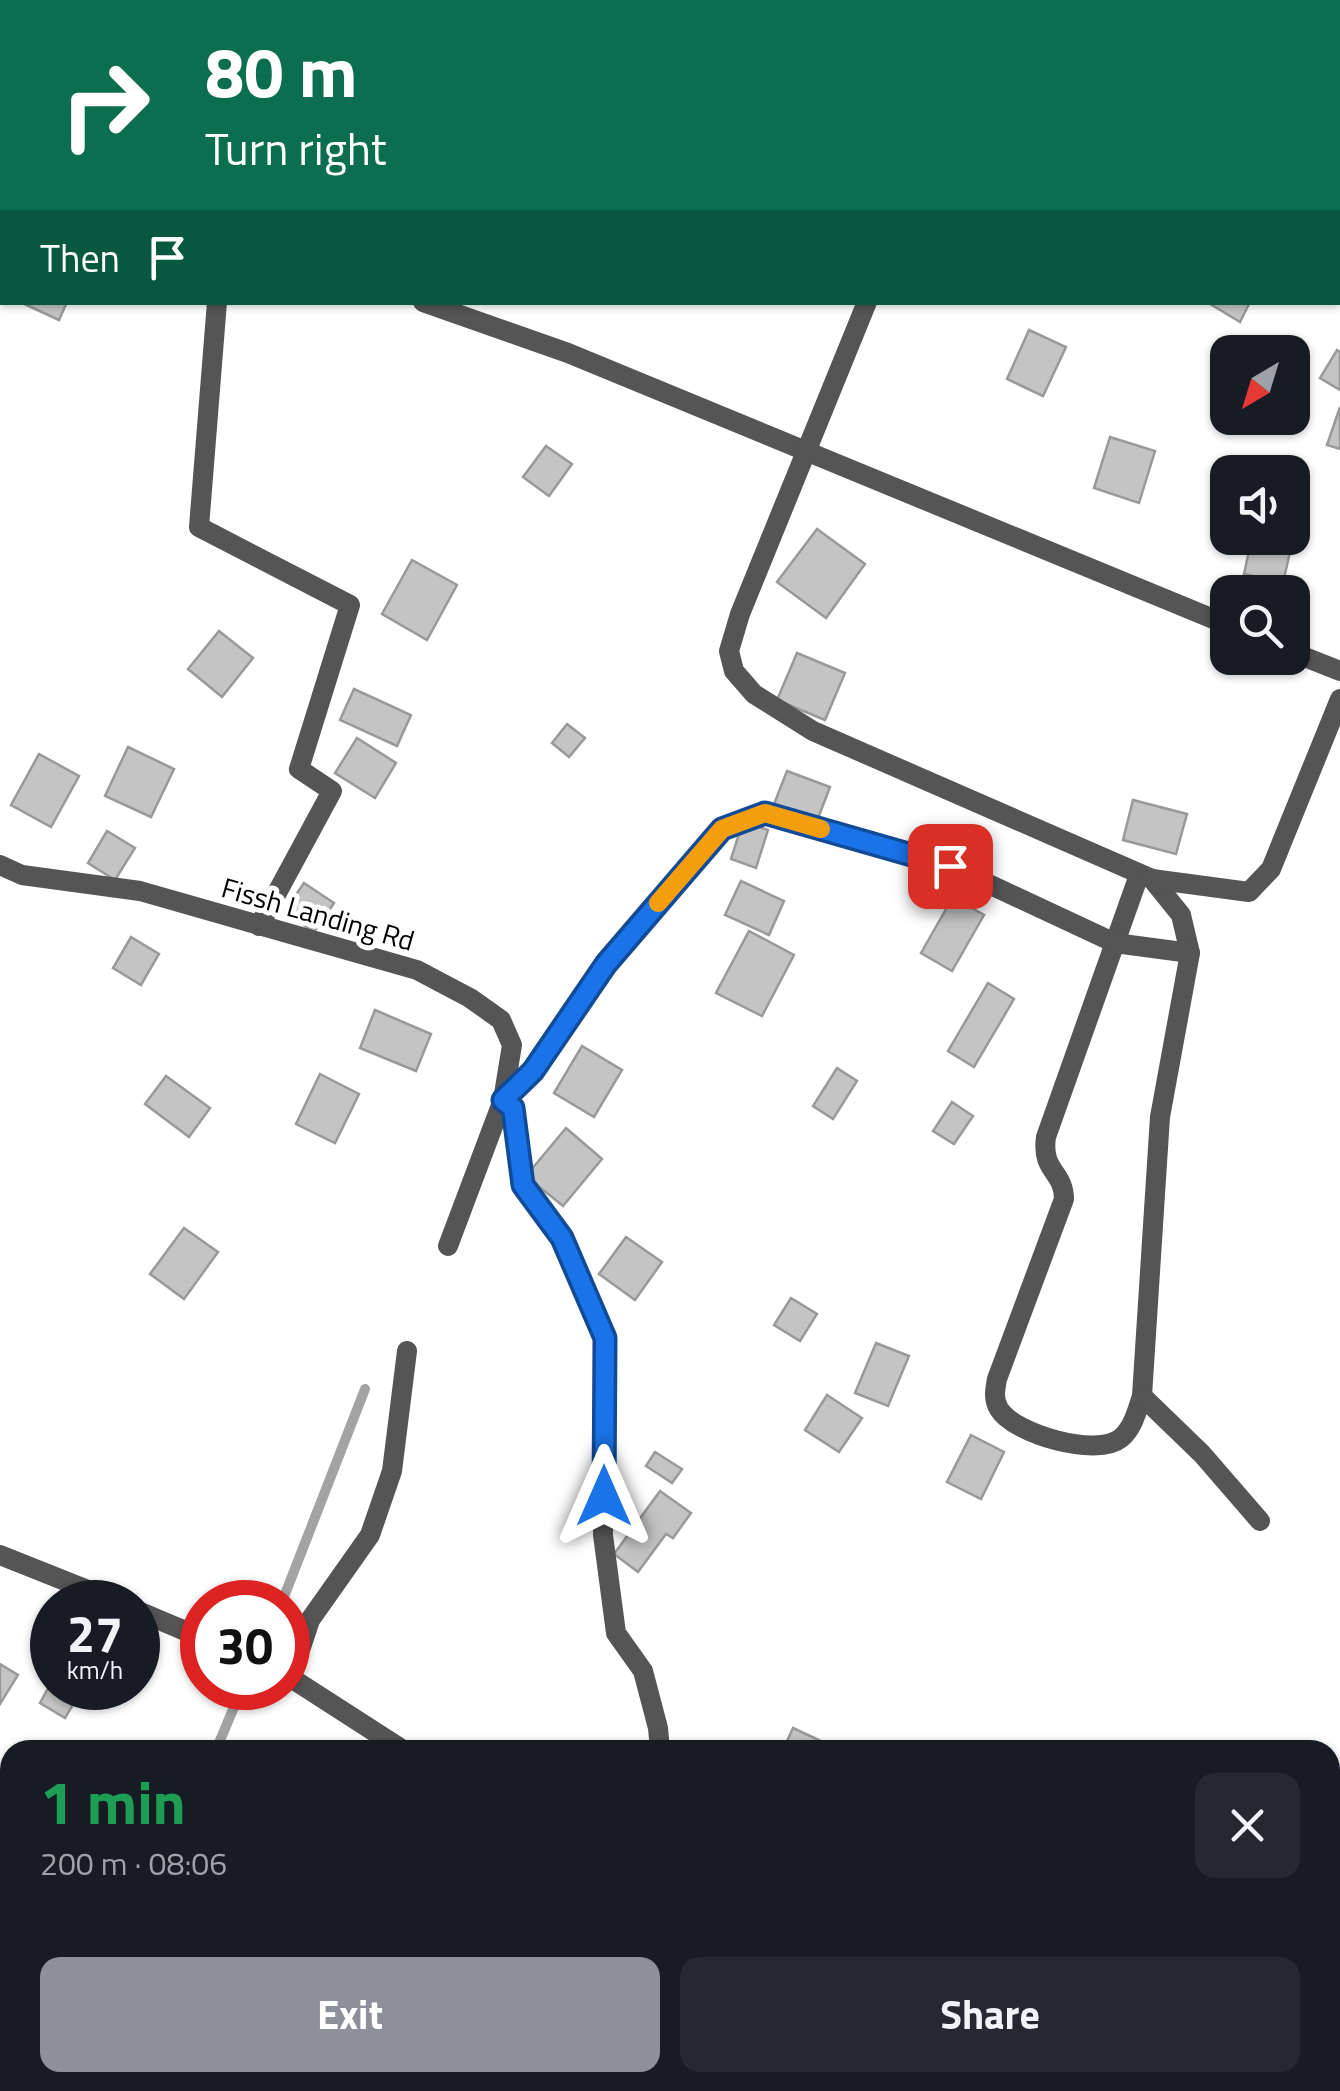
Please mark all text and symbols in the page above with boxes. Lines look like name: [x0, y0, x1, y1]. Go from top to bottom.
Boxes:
text: 80 m: [205, 18, 358, 124]
icon: right: [40, 40, 170, 170]
text: Turn right: [205, 114, 387, 182]
text: Then: [40, 229, 120, 287]
icon: arrive: [140, 230, 195, 285]
north arrow: [1210, 335, 1310, 435]
map controls: [1210, 335, 1310, 675]
button: sound: [1210, 455, 1310, 555]
button: search: [1210, 575, 1310, 675]
pin: [908, 824, 993, 909]
icon: arrive: [923, 839, 978, 894]
street label: Fissh Landing Rd: [217, 865, 420, 962]
position arrow: [552, 1444, 656, 1548]
speed limit sign: 30: [180, 1580, 310, 1710]
text: 27: [67, 1595, 123, 1671]
text: km/h: [67, 1651, 123, 1689]
text: 1 min: [40, 1756, 186, 1847]
button: close: [1195, 1773, 1300, 1878]
text: 200 m · 08:06: [40, 1839, 227, 1887]
button: Exit: [40, 1957, 660, 2072]
button: Share: [680, 1957, 1300, 2072]

